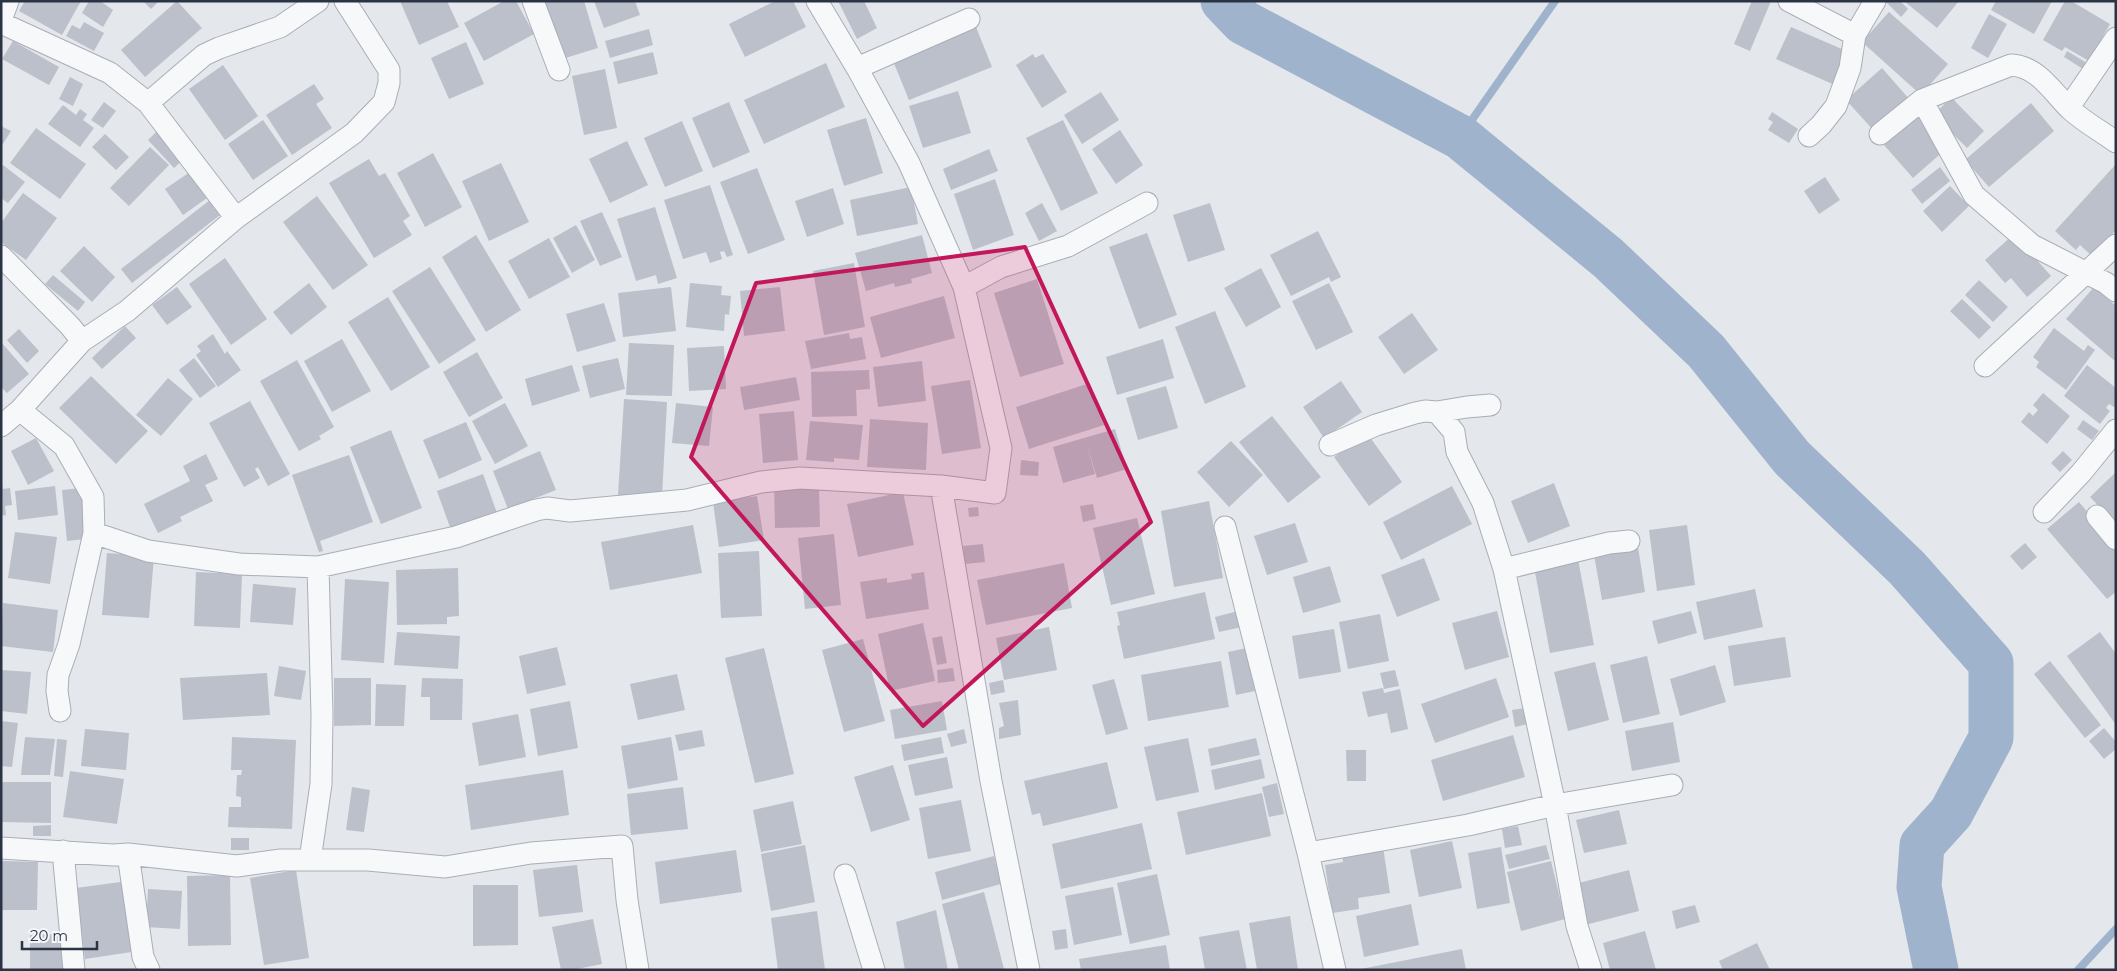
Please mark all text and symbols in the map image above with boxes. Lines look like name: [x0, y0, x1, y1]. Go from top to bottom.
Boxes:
scale bar: [22, 918, 98, 950]
text: 20 m: [30, 926, 68, 945]

